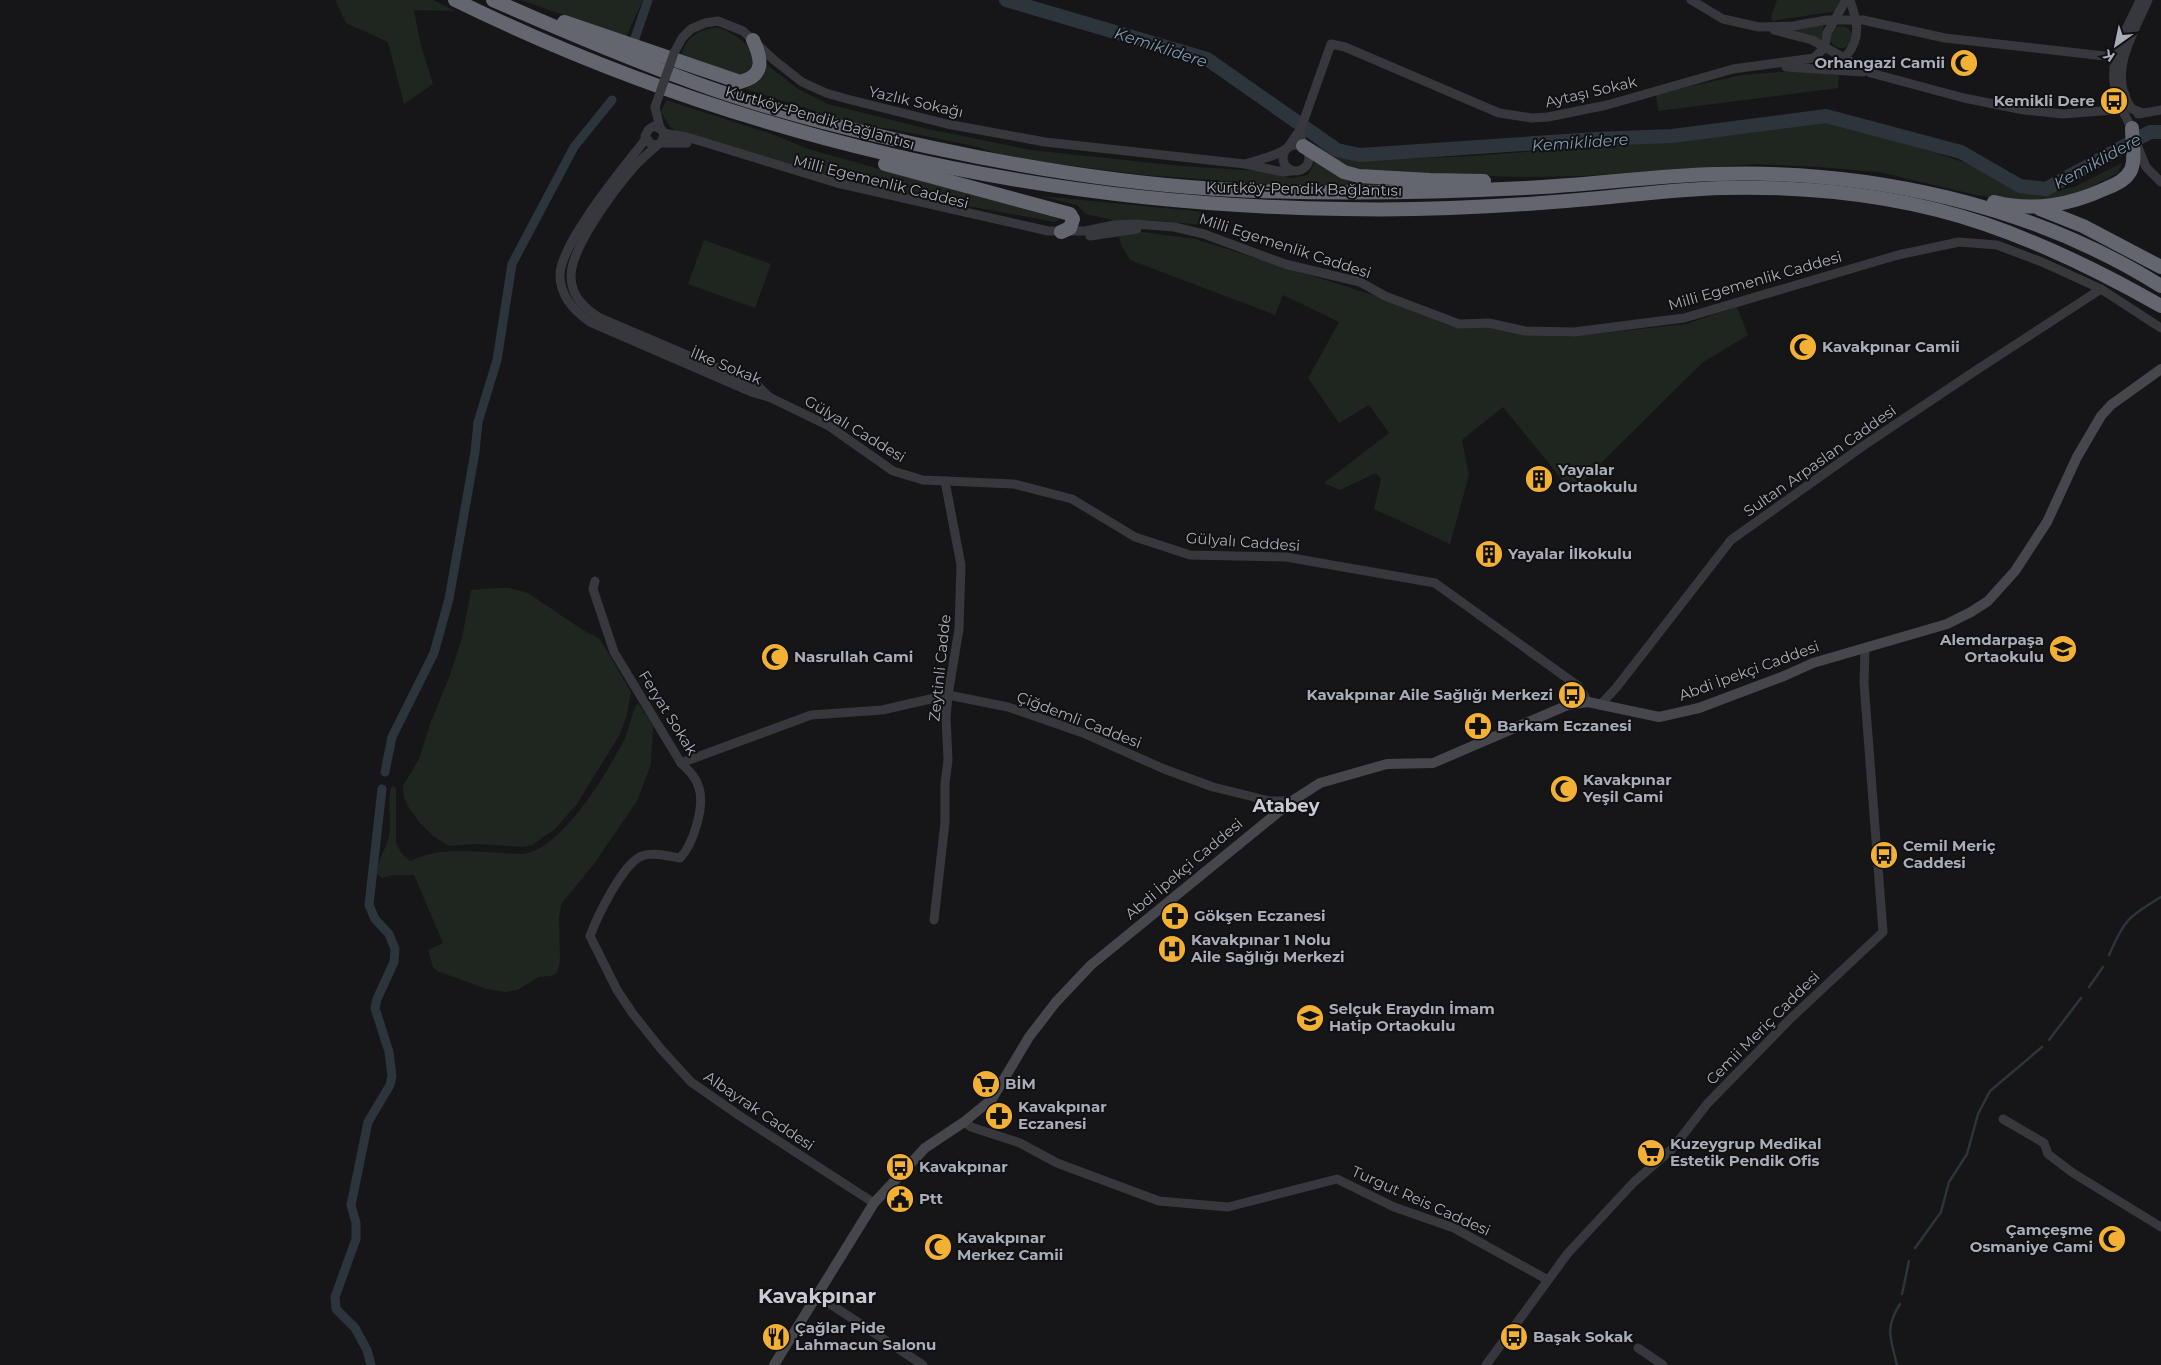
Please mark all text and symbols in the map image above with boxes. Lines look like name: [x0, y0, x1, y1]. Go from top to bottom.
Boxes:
north arrow: [2091, 20, 2141, 70]
water label: Kemiklidere: [1112, 24, 1210, 71]
text: K: [2099, 45, 2118, 66]
mosque icon: Orhangazi Camii: [1949, 48, 1979, 78]
place label: Orhangazi Camii: [1814, 53, 1945, 72]
street label: Aytaşı Sokak: [1543, 72, 1639, 111]
street label: Kurtköy-Pendik Bağlantısı: [723, 81, 917, 154]
street label: Yazlık Sokağı: [867, 81, 965, 122]
bus stop icon: Kemikli Dere: [2099, 86, 2129, 116]
place label: Kemikli Dere: [1994, 91, 2095, 110]
water label: Kemiklidere: [1531, 130, 1629, 155]
water label: Kemiklidere: [2050, 130, 2144, 193]
street label: Milli Egemenlik Caddesi: [792, 151, 971, 212]
street label: Kurtköy-Pendik Bağlantısı: [1206, 177, 1402, 200]
street label: Milli Egemenlik Caddesi: [1197, 209, 1374, 282]
street label: Milli Egemenlik Caddesi: [1666, 247, 1844, 314]
mosque icon: Kavakpınar Camii: [1788, 332, 1818, 362]
place label: Kavakpınar Camii: [1822, 337, 1960, 356]
street label: İlke Sokak: [688, 343, 765, 388]
street label: Gülyalı Caddesi: [801, 391, 909, 466]
street label: Sultan Arpaslan Caddesi: [1740, 401, 1900, 521]
place label: Yayalar Ortaokulu: [1557, 460, 1638, 496]
building icon: Yayalar Ortaokulu: [1524, 464, 1554, 494]
street label: Gülyalı Caddesi: [1185, 528, 1301, 555]
building icon: Yayalar İlkokulu: [1474, 539, 1504, 569]
place label: Yayalar İlkokulu: [1507, 544, 1632, 563]
street label: Zeytinli Cadde: [924, 613, 955, 723]
place label: Alemdarpaşa Ortaokulu: [1939, 630, 2044, 666]
school or university icon: Alemdarpaşa Ortaokulu: [2048, 634, 2078, 664]
street label: Abdi İpekçi Caddesi: [1676, 636, 1822, 705]
mosque icon: Nasrullah Cami: [760, 642, 790, 672]
place label: Nasrullah Cami: [794, 647, 913, 666]
street label: Feryat Sokak: [635, 667, 702, 759]
bus stop icon: Kavakpınar Aile Sağlığı Merkezi: [1557, 680, 1587, 710]
place label: Kavakpınar Aile Sağlığı Merkezi: [1306, 685, 1553, 704]
street label: Çiğdemli Caddesi: [1014, 687, 1144, 752]
pharmacy icon: Barkam Eczanesi: [1463, 711, 1493, 741]
place label: Barkam Eczanesi: [1497, 716, 1632, 735]
place label: Kavakpınar Yeşil Cami: [1582, 770, 1672, 806]
mosque icon: Kavakpınar Yeşil Cami: [1549, 774, 1579, 804]
district label: Atabey: [1252, 795, 1320, 817]
street label: Abdi İpekçi Caddesi: [1121, 814, 1246, 923]
place label: Cemil Meriç Caddesi: [1903, 836, 1996, 872]
bus stop icon: Cemil Meriç Caddesi: [1869, 840, 1899, 870]
pharmacy icon: Gökşen Eczanesi: [1160, 901, 1190, 931]
place label: Gökşen Eczanesi: [1194, 906, 1326, 925]
place label: Kavakpınar 1 Nolu Aile Sağlığı Merkezi: [1190, 930, 1345, 966]
hospital icon: Kavakpınar 1 Nolu Aile Sağlığı Merkezi: [1157, 934, 1187, 964]
street label: Cemii Meriç Caddesi: [1702, 967, 1823, 1088]
place label: Selçuk Eraydın İmam Hatip Ortaokulu: [1329, 999, 1495, 1035]
school or university icon: Selçuk Eraydın İmam Hatip Ortaokulu: [1295, 1003, 1325, 1033]
street label: Albayrak Caddesi: [701, 1067, 818, 1154]
supermarket icon: BİM: [971, 1069, 1001, 1099]
place label: BİM: [1005, 1074, 1036, 1093]
place label: Kavakpınar Eczanesi: [1018, 1097, 1107, 1133]
pharmacy icon: Kavakpınar Eczanesi: [984, 1101, 1014, 1131]
place label: Kuzeygrup Medikal Estetik Pendik Ofis: [1670, 1134, 1821, 1170]
supermarket icon: Kuzeygrup Medikal Estetik Pendik Ofis: [1636, 1138, 1666, 1168]
bus stop icon: Kavakpınar: [885, 1152, 915, 1182]
place label: Kavakpınar: [919, 1157, 1008, 1176]
street label: Turgut Reis Caddesi: [1349, 1161, 1494, 1240]
public building icon: Ptt: [885, 1184, 915, 1214]
place label: Ptt: [919, 1189, 943, 1208]
place label: Çamçeşme Osmaniye Cami: [1970, 1220, 2093, 1256]
mosque icon: Çamçeşme Osmaniye Cami: [2097, 1224, 2127, 1254]
place label: Kavakpınar Merkez Camii: [957, 1228, 1063, 1264]
mosque icon: Kavakpınar Merkez Camii: [923, 1232, 953, 1262]
district label: Kavakpınar: [758, 1284, 876, 1308]
place label: Çağlar Pide Lahmacun Salonu: [795, 1318, 936, 1354]
restaurant icon: Çağlar Pide Lahmacun Salonu: [761, 1322, 791, 1352]
bus stop icon: Başak Sokak: [1499, 1322, 1529, 1352]
place label: Başak Sokak: [1533, 1327, 1633, 1346]

